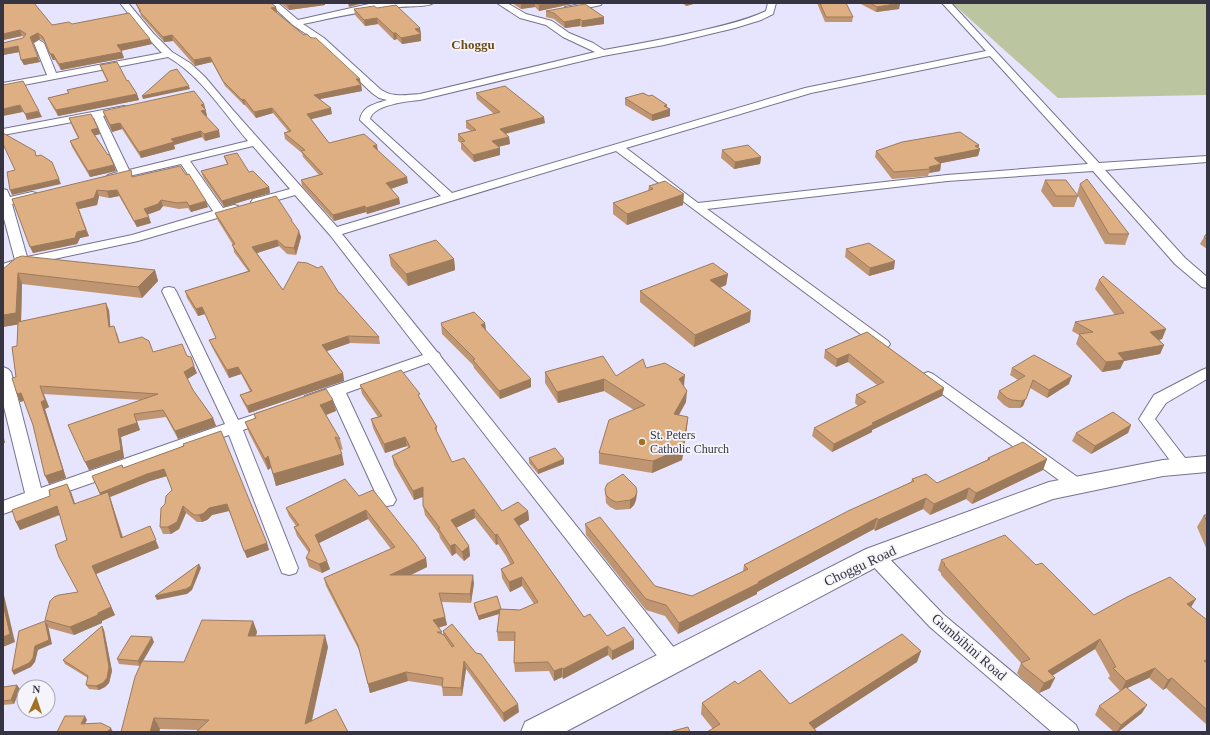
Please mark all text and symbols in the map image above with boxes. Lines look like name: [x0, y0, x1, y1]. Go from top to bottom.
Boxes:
district label: Choggu: [451, 37, 495, 52]
place label: St. Peters Catholic Church: [650, 428, 729, 456]
marker: St. Peters Catholic Church: [637, 437, 647, 447]
street label: Choggu Road: [822, 543, 898, 589]
street label: Gumbihini Road: [929, 611, 1009, 683]
north arrow: [16, 679, 56, 719]
text: N: [32, 683, 41, 695]

